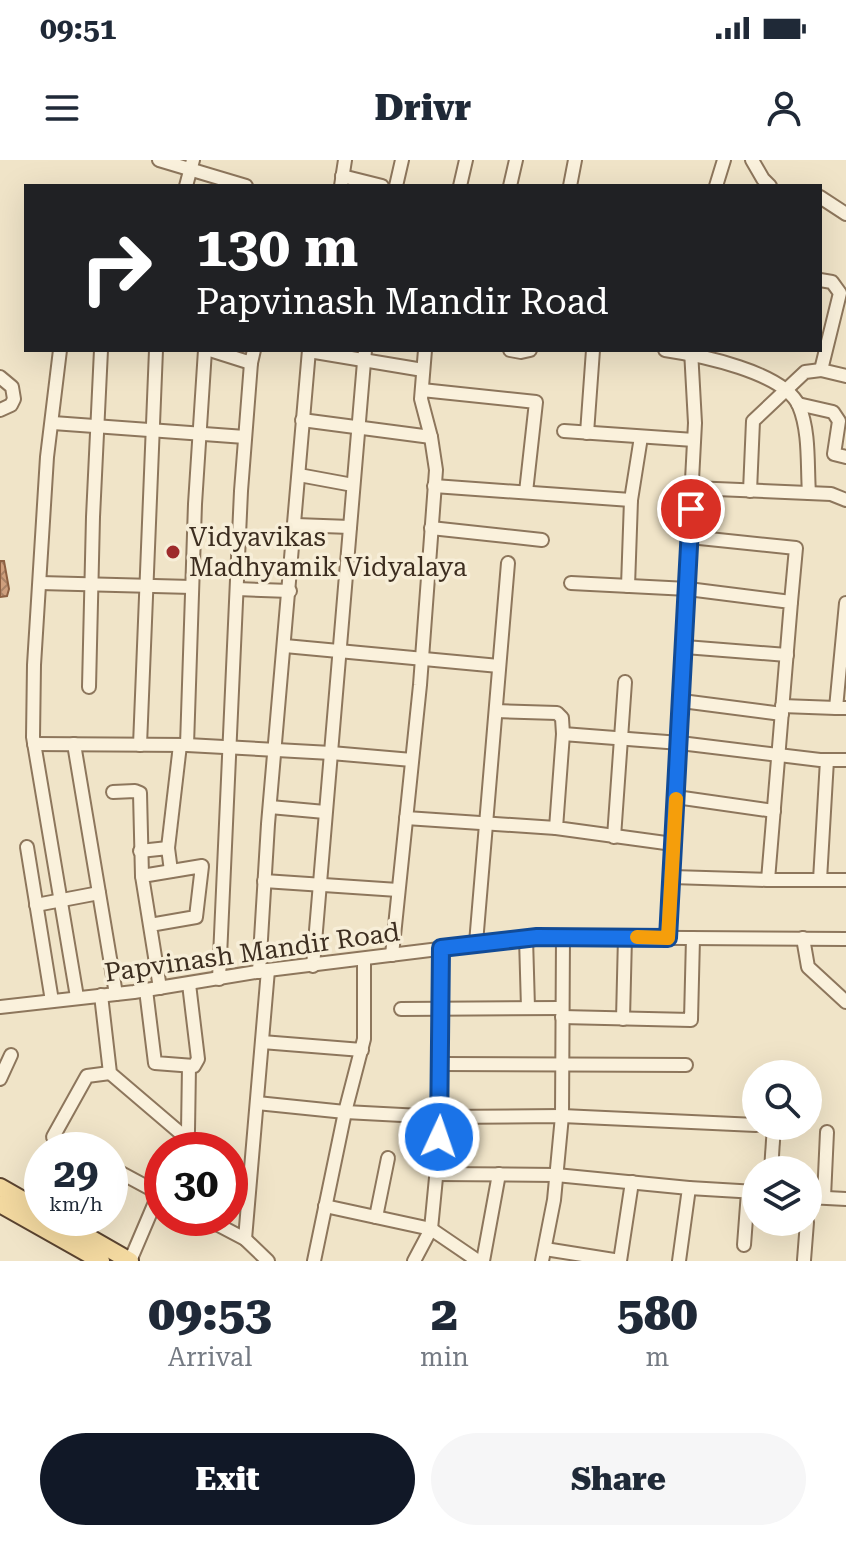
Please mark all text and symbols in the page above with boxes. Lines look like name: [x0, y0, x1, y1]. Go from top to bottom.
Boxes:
text: 09:51: [40, 11, 117, 46]
icon: menu: [40, 86, 84, 130]
icon: person: [762, 86, 806, 130]
text: Drivr: [375, 87, 471, 129]
text: 130 m: [196, 214, 358, 280]
icon: right: [64, 216, 168, 320]
text: Papvinash Mandir Road: [196, 281, 609, 323]
pin: [657, 475, 725, 543]
icon: arrive: [669, 487, 713, 531]
place label: Vidyavikas Madhyamik Vidyalaya: [189, 522, 467, 582]
marker: Vidyavikas Madhyamik Vidyalaya: [164, 543, 182, 561]
street label: Papvinash Mandir Road: [102, 916, 402, 988]
map controls: [742, 1060, 822, 1236]
button: search: [742, 1060, 822, 1140]
position arrow: [397, 1095, 481, 1179]
speed limit sign: 30: [144, 1132, 248, 1236]
text: 29: [54, 1150, 98, 1197]
button: layers: [742, 1156, 822, 1236]
text: km/h: [49, 1192, 103, 1216]
text: 09:53: [148, 1286, 272, 1342]
text: 2: [431, 1286, 458, 1342]
text: 580: [617, 1286, 698, 1342]
text: Arrival: [168, 1342, 252, 1372]
text: min: [420, 1342, 469, 1372]
text: m: [646, 1342, 669, 1372]
button: Exit: [40, 1433, 415, 1525]
button: Share: [431, 1433, 806, 1525]

